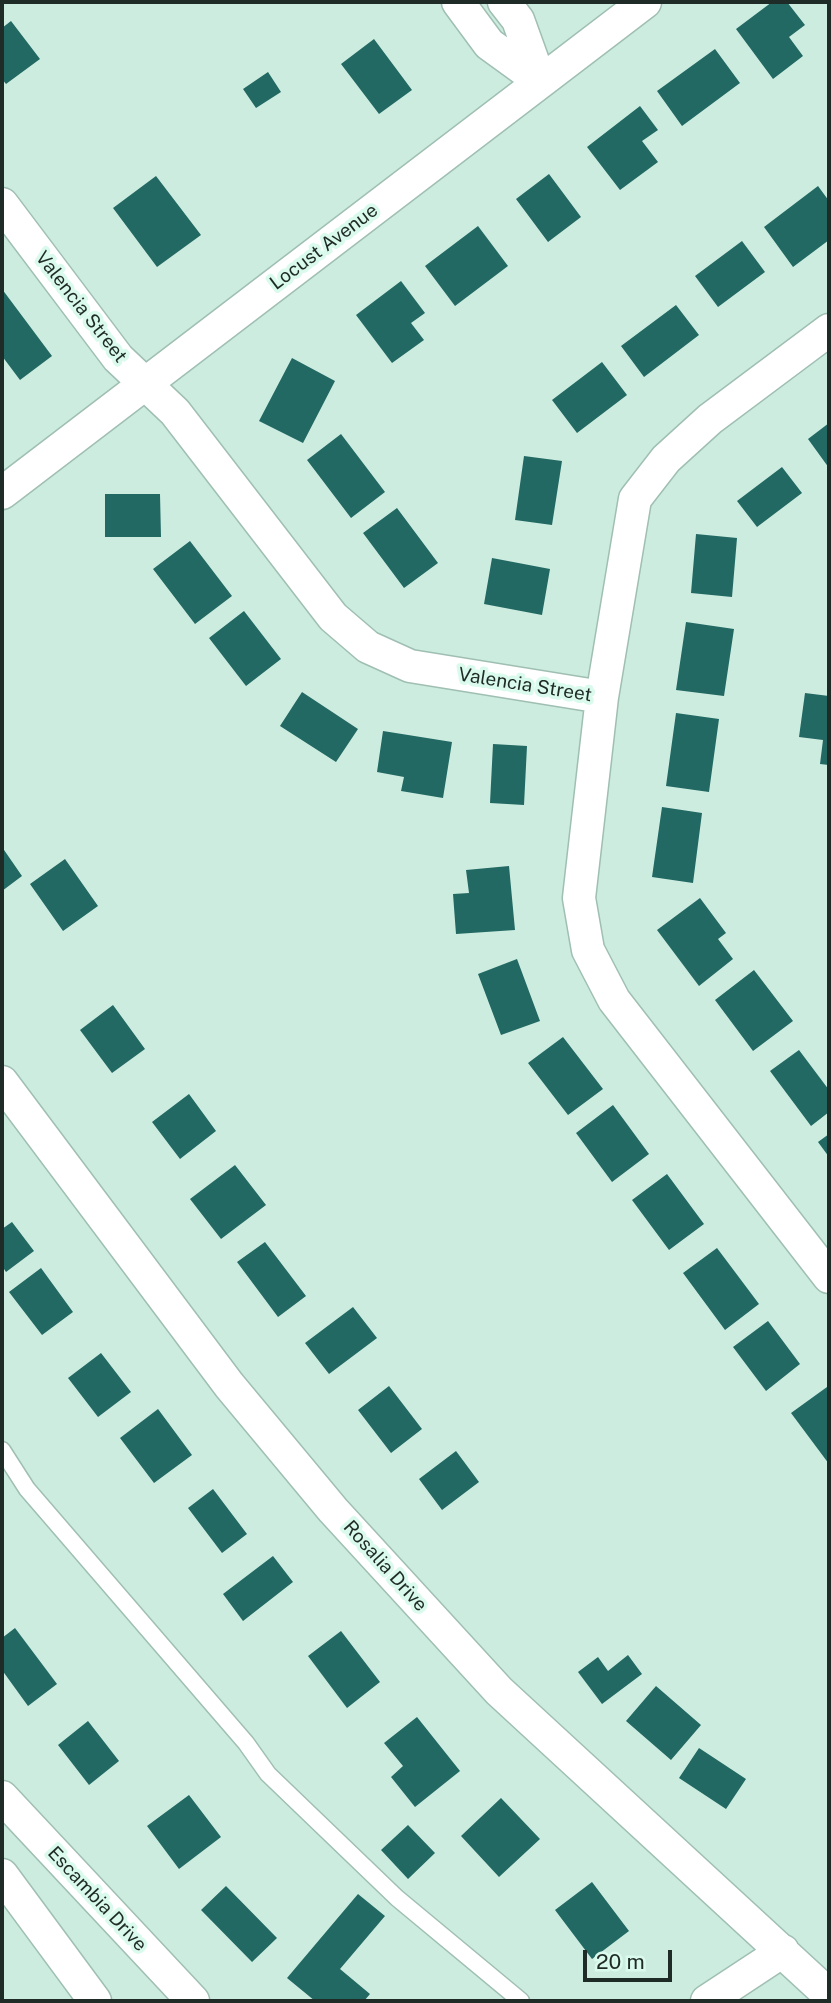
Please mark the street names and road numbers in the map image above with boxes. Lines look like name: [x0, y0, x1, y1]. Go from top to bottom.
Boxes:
street label: Locust Avenue: [265, 199, 383, 295]
street label: Valencia Street: [30, 247, 132, 367]
street label: Valencia Street: [457, 663, 593, 707]
street label: Rosalia Drive: [338, 1516, 432, 1616]
street label: Escambia Drive: [43, 1842, 151, 1956]

